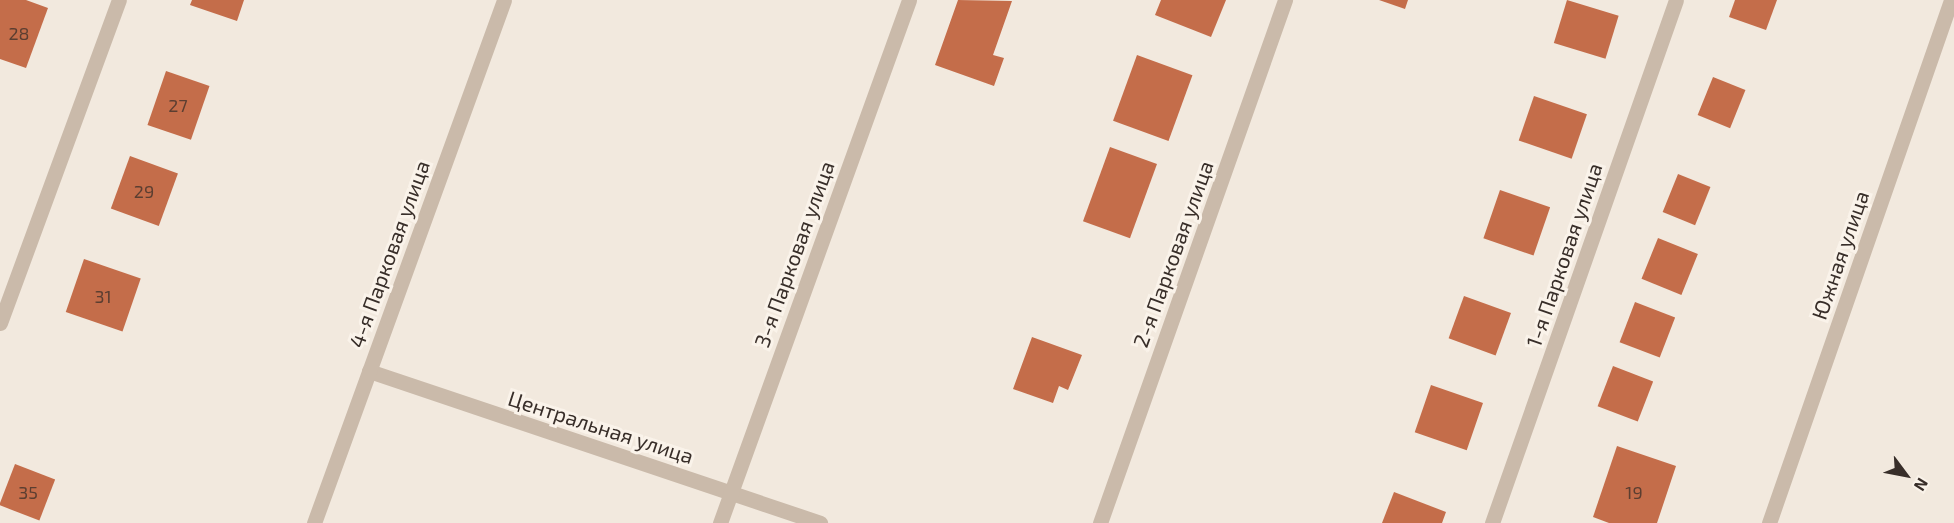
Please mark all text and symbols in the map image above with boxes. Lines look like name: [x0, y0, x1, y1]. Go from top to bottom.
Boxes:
house number: 28: [8, 22, 30, 44]
house number: 27: [168, 94, 188, 116]
street label: 4-я Парковая улица: [343, 157, 435, 351]
street label: 2-я Парковая улица: [1128, 157, 1218, 351]
street label: 3-я Парковая улица: [749, 158, 839, 350]
street label: 1-я Парковая улица: [1521, 160, 1607, 350]
house number: 29: [134, 180, 154, 202]
street label: Южная улица: [1806, 187, 1874, 323]
house number: 31: [94, 285, 112, 307]
street label: Центральная улица: [505, 385, 697, 469]
north arrow: [1876, 445, 1936, 505]
text: N: [1911, 475, 1933, 495]
house number: 35: [18, 481, 38, 503]
house number: 19: [1625, 481, 1643, 503]

